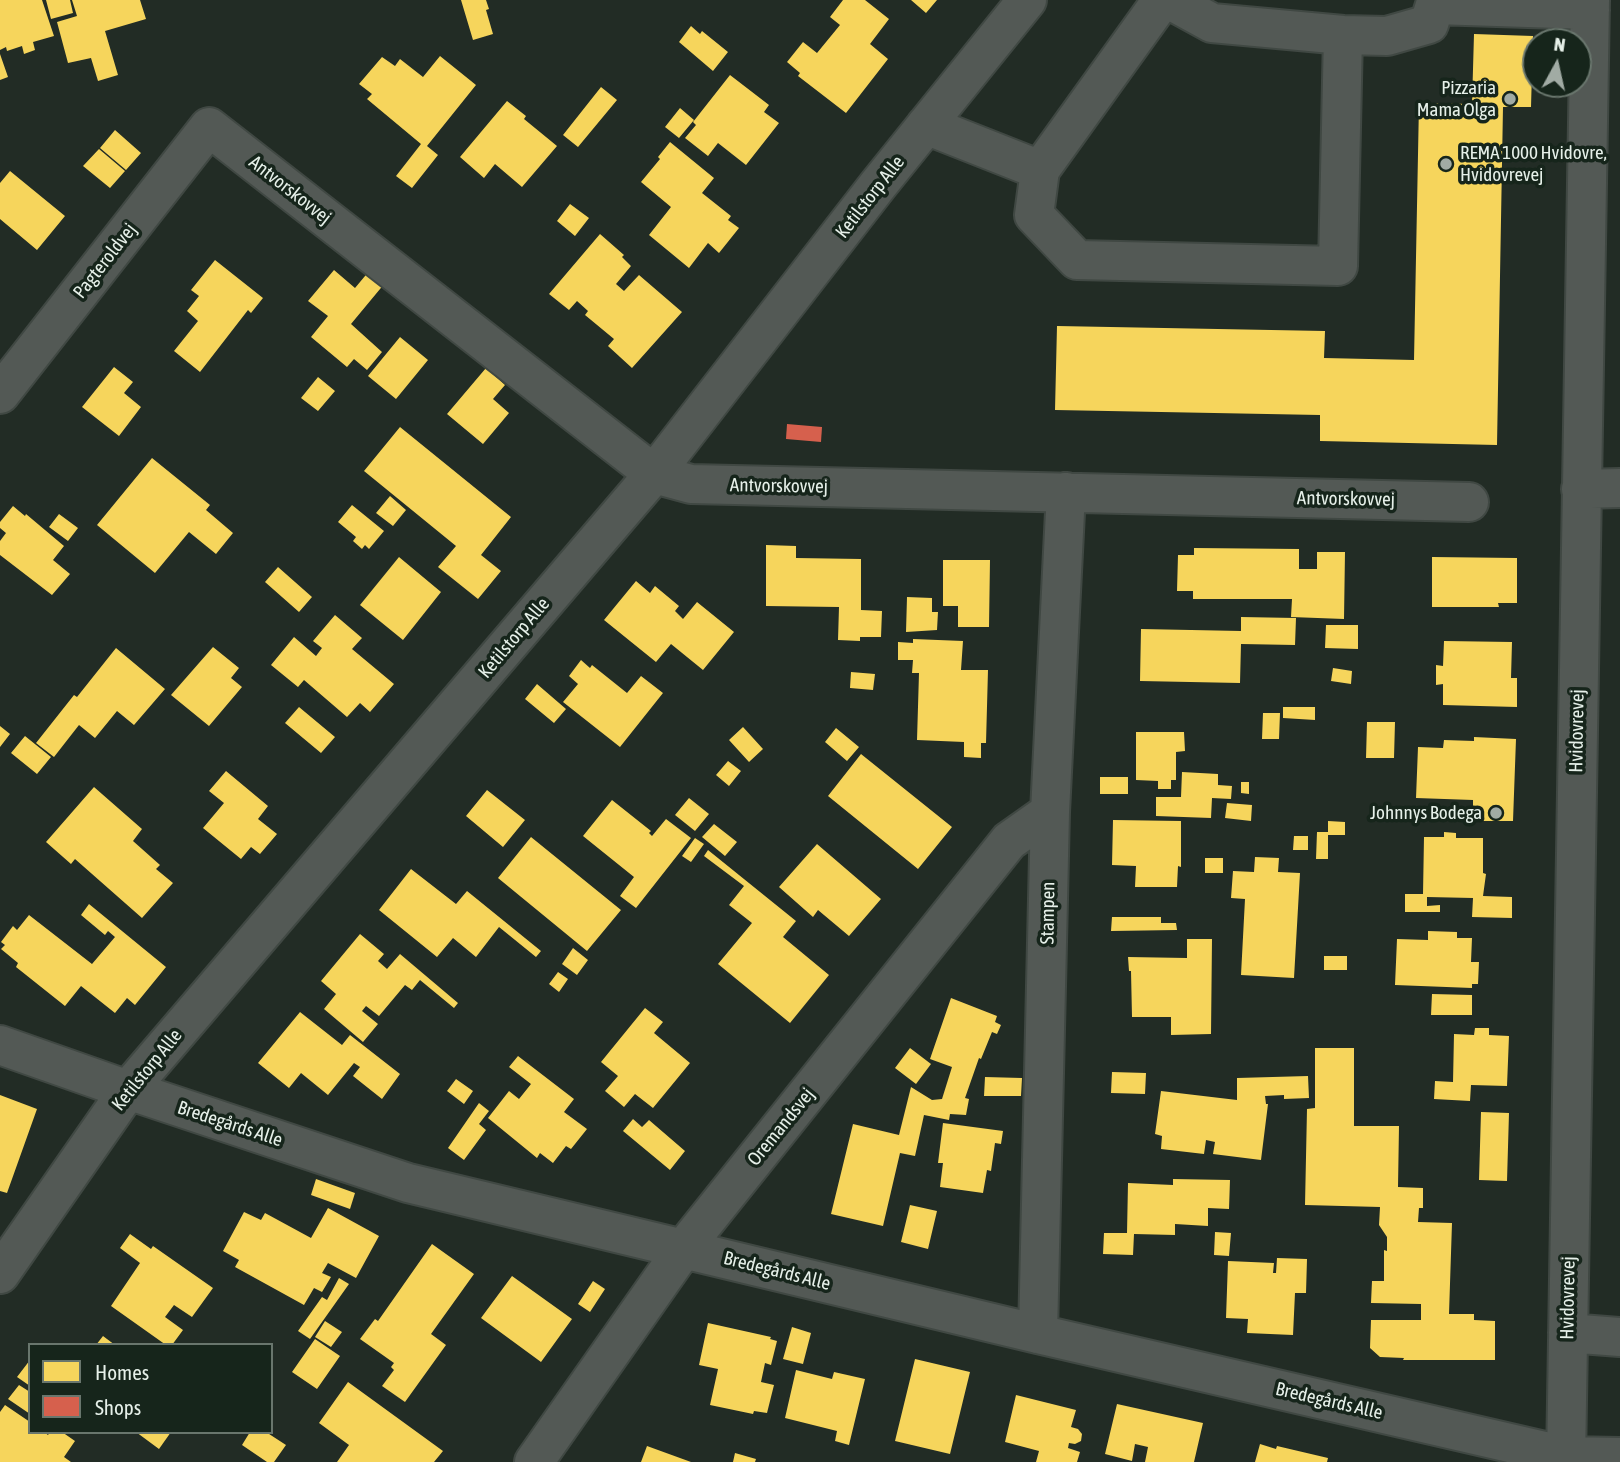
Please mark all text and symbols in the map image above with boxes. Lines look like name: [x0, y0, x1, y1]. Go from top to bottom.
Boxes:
north arrow: [1522, 28, 1592, 98]
text: N: [1553, 33, 1567, 56]
place label: Pizzaria Mama Olga: [1417, 77, 1496, 121]
marker: Pizzaria Mama Olga: [1502, 91, 1518, 107]
place label: REMA 1000 Hvidovre, Hvidovrevej: [1460, 142, 1607, 186]
street label: Antvorskovvej: [244, 151, 336, 229]
street label: Ketilstorp Alle: [831, 151, 909, 243]
marker: REMA 1000 Hvidovre, Hvidovrevej: [1438, 156, 1454, 172]
street label: Pagteroldvej: [69, 219, 141, 303]
street label: Antvorskovvej: [730, 474, 828, 498]
street label: Antvorskovvej: [1297, 487, 1395, 511]
street label: Ketilstorp Alle: [474, 593, 554, 683]
street label: Hvidovrevej: [1565, 689, 1589, 773]
place label: Johnnys Bodega: [1370, 802, 1482, 824]
marker: Johnnys Bodega: [1488, 805, 1504, 821]
street label: Stampen: [1036, 881, 1060, 945]
street label: Ketilstorp Alle: [107, 1025, 187, 1115]
street label: Oremandsvej: [743, 1084, 819, 1170]
street label: Bredegårds Alle: [175, 1096, 285, 1152]
street label: Bredegårds Alle: [721, 1247, 833, 1295]
street label: Hvidovrevej: [1556, 1256, 1580, 1340]
legend: [28, 1343, 273, 1434]
text: Homes: [95, 1360, 149, 1384]
street label: Bredegårds Alle: [1273, 1378, 1385, 1424]
text: Shops: [95, 1395, 141, 1419]

